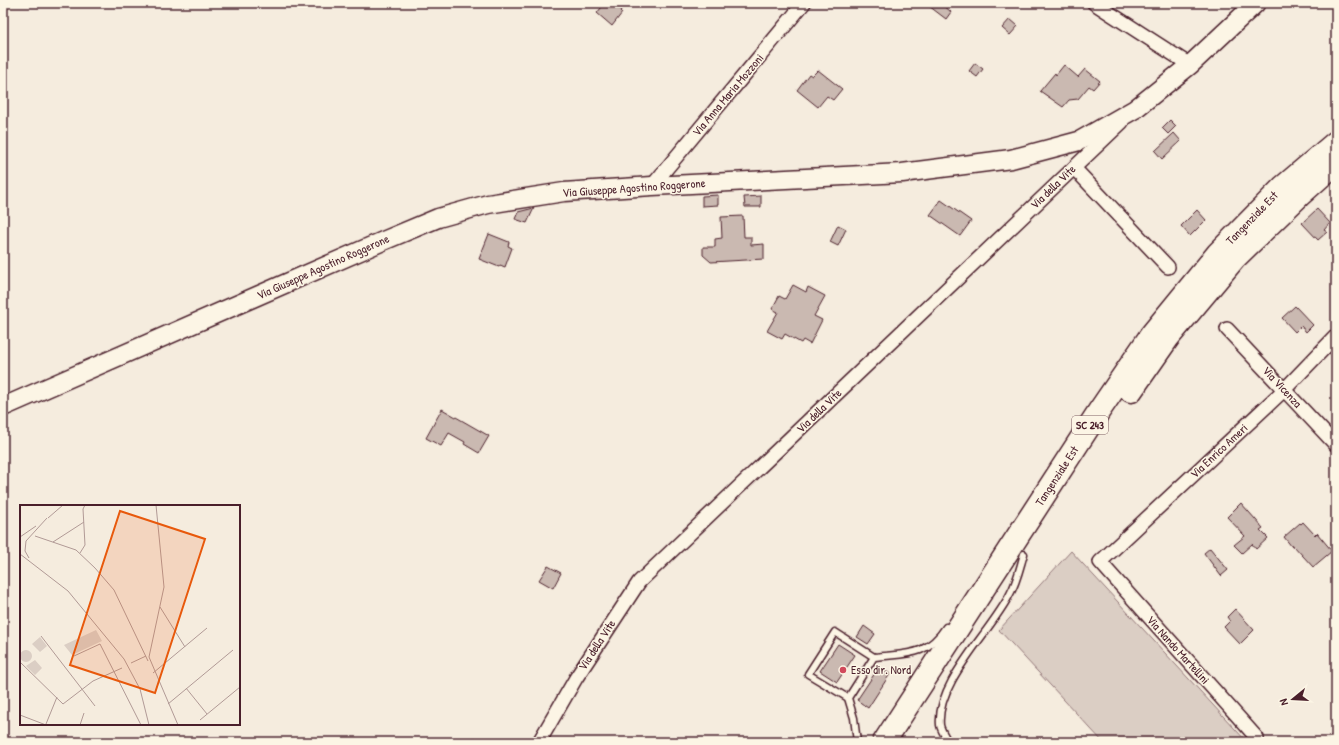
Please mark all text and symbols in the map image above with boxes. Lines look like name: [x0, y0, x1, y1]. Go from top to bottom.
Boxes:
street label: Via Anna Maria Mozzoni: [688, 50, 767, 140]
street label: Via della Vite: [1026, 160, 1079, 213]
street label: Via Giuseppe Agostino Roggerone: [562, 174, 706, 201]
street label: Tangenziale Est: [1222, 186, 1282, 248]
street label: Via Giuseppe Agostino Roggerone: [254, 230, 392, 303]
street label: Via Vicenza: [1259, 362, 1306, 411]
street label: Via della Vite: [792, 384, 845, 437]
road number: SC 243: [1072, 416, 1108, 434]
street label: Via Enrico Ameri: [1186, 419, 1251, 482]
street label: Tangenziale Est: [1031, 442, 1083, 509]
inset map: [20, 505, 240, 725]
street label: Via Nando Martellini: [1143, 612, 1214, 688]
street label: Via della Vite: [574, 616, 619, 673]
place label: Esso dir. Nord: [851, 661, 911, 678]
marker: Esso dir. Nord: [838, 665, 848, 675]
north arrow: [1273, 679, 1313, 719]
text: N: [1276, 697, 1291, 707]

